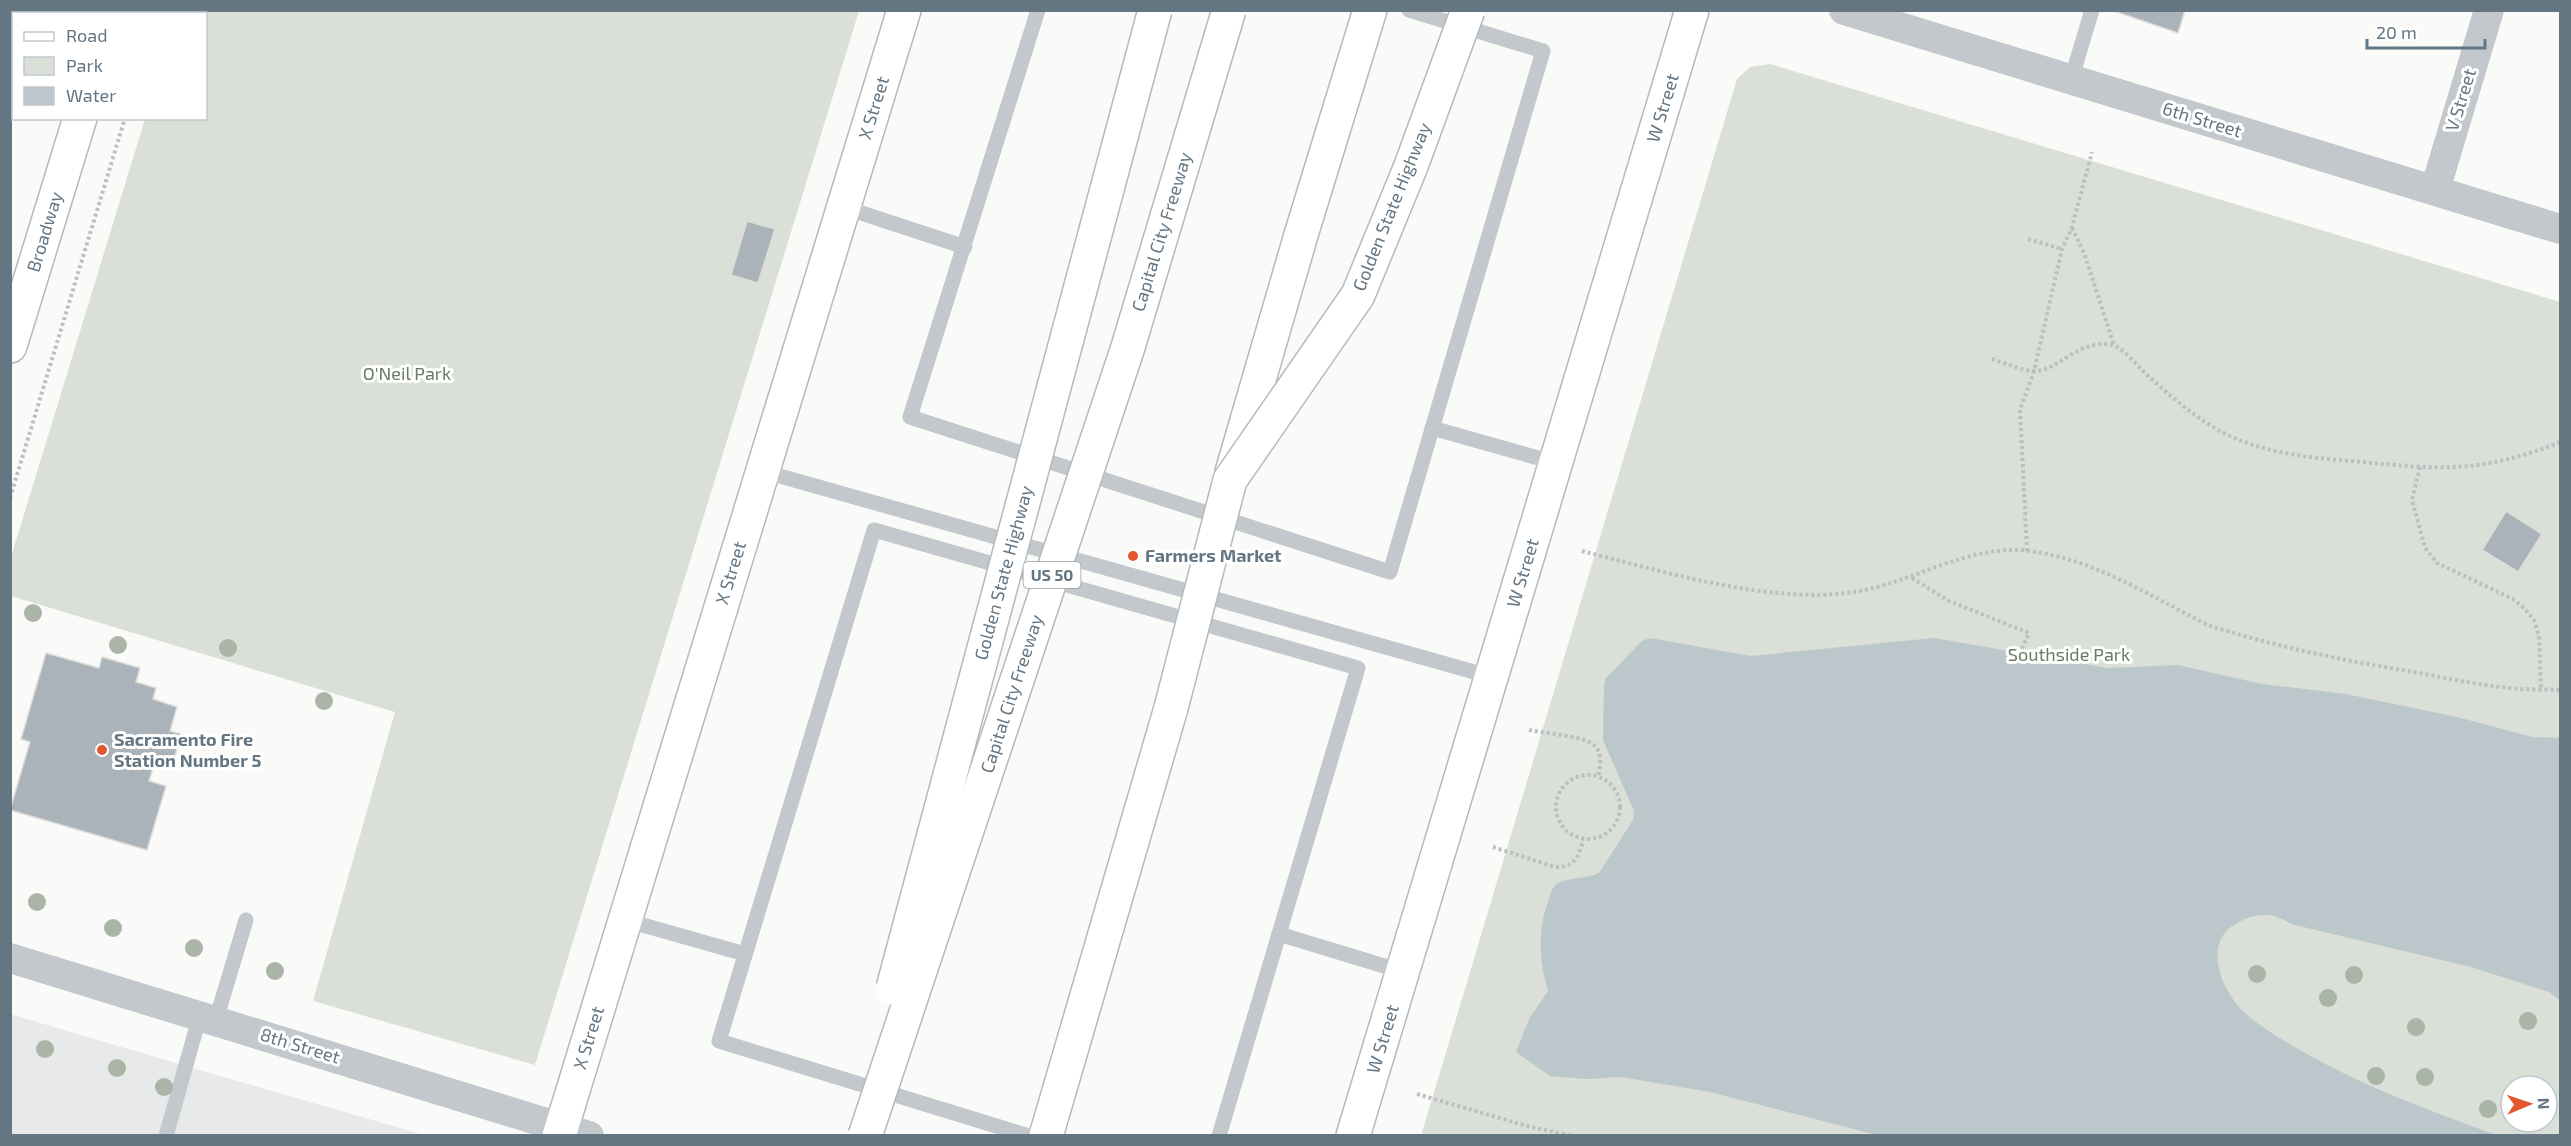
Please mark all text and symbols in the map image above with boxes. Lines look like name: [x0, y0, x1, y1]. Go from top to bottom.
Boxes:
legend: [12, 12, 207, 120]
scale bar: [2367, 12, 2486, 50]
text: 20 m: [2376, 21, 2417, 43]
text: Road: [66, 24, 107, 46]
text: Park: [66, 54, 103, 76]
street label: V Street: [2440, 65, 2480, 134]
street label: W Street: [1641, 70, 1683, 145]
street label: X Street: [853, 73, 893, 142]
text: Water: [66, 84, 116, 106]
street label: 6th Street: [2160, 97, 2245, 142]
street label: Golden State Highway: [1347, 119, 1435, 294]
street label: Capital City Freeway: [1126, 149, 1196, 314]
street label: Broadway: [21, 188, 67, 274]
park label: O'Neil Park: [363, 362, 451, 384]
street label: Golden State Highway: [969, 483, 1037, 662]
street label: W Street: [1501, 535, 1543, 610]
street label: X Street: [710, 538, 750, 607]
place label: Farmers Market: [1145, 544, 1282, 566]
marker: Farmers Market: [1126, 549, 1140, 563]
road number: US 50: [1024, 562, 1080, 588]
street label: Capital City Freeway: [975, 611, 1047, 776]
park label: Southside Park: [2008, 643, 2130, 665]
place label: Sacramento Fire Station Number 5: [114, 728, 261, 771]
marker: Sacramento Fire Station Number 5: [95, 743, 109, 757]
street label: W Street: [1361, 1001, 1403, 1076]
street label: X Street: [568, 1003, 608, 1072]
street label: 8th Street: [258, 1022, 343, 1068]
north arrow: [2499, 1074, 2559, 1134]
text: N: [2535, 1097, 2554, 1110]

